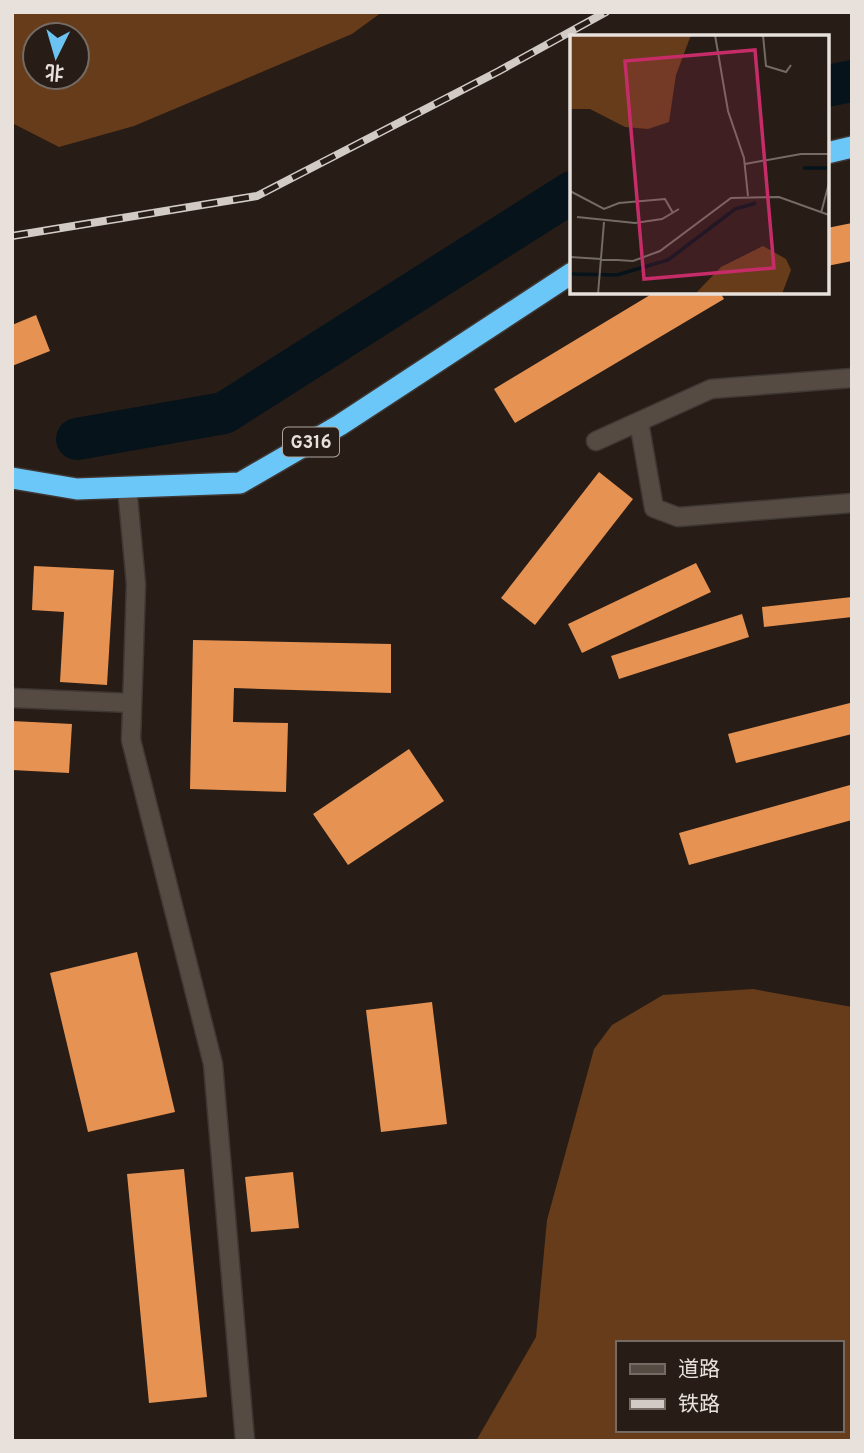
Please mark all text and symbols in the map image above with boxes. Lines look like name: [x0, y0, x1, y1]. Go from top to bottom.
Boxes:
north arrow: [21, 21, 91, 91]
inset map: [570, 35, 829, 294]
text: 北: [44, 58, 65, 84]
road number: G316: [283, 428, 339, 457]
legend: [616, 1341, 843, 1432]
text: 道路: [678, 1357, 720, 1384]
text: 铁路: [678, 1392, 720, 1419]

